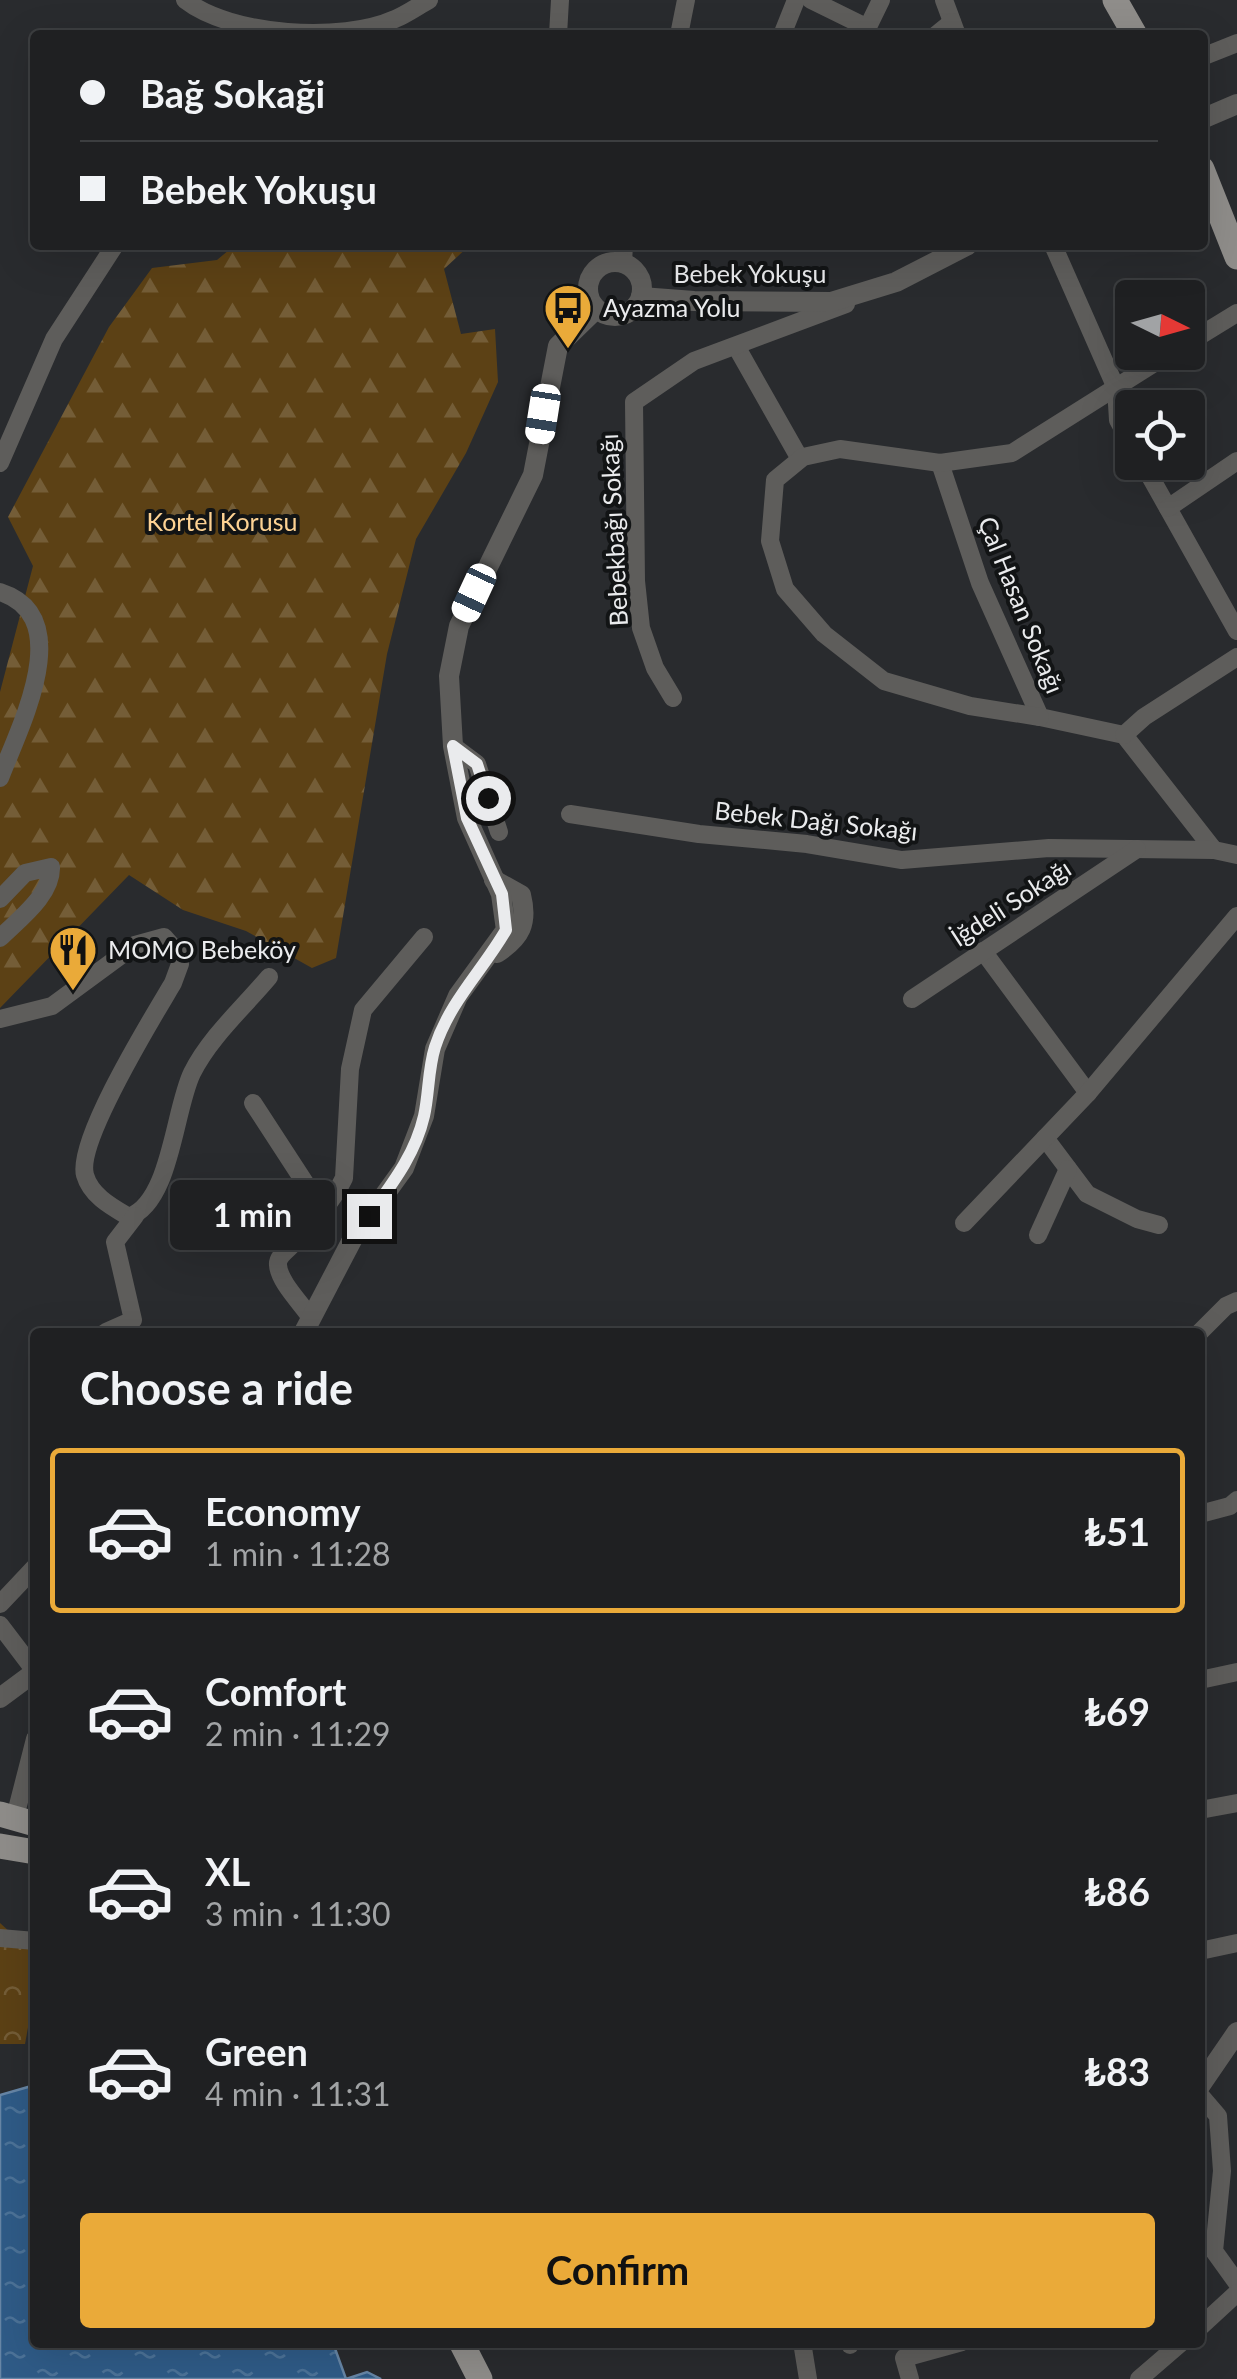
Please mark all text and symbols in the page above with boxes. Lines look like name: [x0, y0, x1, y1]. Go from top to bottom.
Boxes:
text: Bağ Sokaği: [140, 70, 325, 116]
text: Bebek Yokuşu: [140, 166, 377, 212]
street label: Bebek Yokuşu: [674, 258, 826, 288]
north arrow: [1115, 280, 1205, 370]
map controls: [1115, 280, 1205, 480]
bus stop icon: Ayazma Yolu: [542, 282, 594, 350]
place label: Ayazma Yolu: [603, 292, 741, 322]
car: [523, 382, 563, 446]
button: locate: [1115, 390, 1205, 480]
street label: Bebekbağı Sokağı: [593, 433, 633, 627]
park label: Kortel Korusu: [147, 506, 297, 536]
street label: Çal Hasan Sokağı: [973, 512, 1071, 697]
car: [448, 559, 500, 627]
route start: [466, 776, 511, 821]
street label: Bebek Dağı Sokağı: [713, 794, 919, 846]
street label: İğdeli Sokağı: [945, 852, 1076, 952]
restaurant icon: MOMO Bebeköy: [47, 924, 99, 992]
place label: MOMO Bebeköy: [108, 934, 296, 964]
callout: 1 min: [169, 1181, 334, 1251]
route end: [347, 1194, 392, 1239]
text: 1 min: [213, 1195, 292, 1234]
text: Choose a ride: [80, 1361, 353, 1415]
icon: car: [85, 1486, 175, 1576]
text: Economy: [205, 1488, 360, 1534]
text: ₺51: [1084, 1508, 1150, 1554]
text: 1 min · 11:28: [205, 1534, 391, 1573]
icon: car: [85, 1666, 175, 1756]
text: Comfort: [205, 1668, 346, 1714]
text: ₺69: [1084, 1688, 1150, 1734]
text: 2 min · 11:29: [205, 1714, 391, 1753]
icon: car: [85, 1846, 175, 1936]
text: XL: [205, 1848, 250, 1894]
text: ₺86: [1084, 1868, 1150, 1914]
text: 3 min · 11:30: [205, 1894, 391, 1933]
icon: car: [85, 2026, 175, 2116]
text: Green: [205, 2028, 308, 2074]
text: ₺83: [1084, 2048, 1150, 2094]
text: 4 min · 11:31: [205, 2074, 391, 2113]
button: Confirm: [80, 2213, 1155, 2328]

